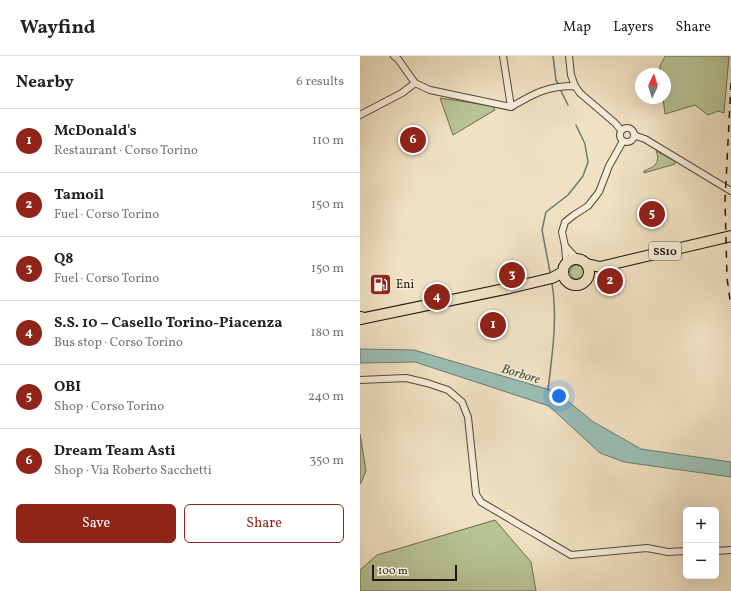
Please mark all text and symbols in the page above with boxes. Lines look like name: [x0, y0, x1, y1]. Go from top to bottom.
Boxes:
text: Wayfind: [20, 15, 95, 41]
text: Map: [563, 18, 591, 37]
text: Layers: [613, 18, 653, 37]
text: Share: [675, 18, 711, 37]
north arrow: [635, 68, 671, 104]
text: Nearby: [16, 71, 74, 94]
text: 6 results: [296, 73, 344, 91]
text: McDonald's: [54, 121, 137, 142]
pin: 6: [400, 125, 426, 155]
text: 1: [26, 132, 32, 150]
text: 110 m: [312, 132, 344, 150]
text: Restaurant · Corso Torino: [54, 142, 198, 160]
text: Tamoil: [54, 185, 104, 206]
text: 2: [26, 196, 32, 214]
text: 150 m: [311, 196, 344, 214]
pin: 5: [639, 199, 665, 229]
text: Fuel · Corso Torino: [54, 206, 159, 224]
road number: SS10: [649, 242, 681, 260]
text: Q8: [54, 249, 73, 270]
text: 3: [26, 260, 32, 278]
text: 150 m: [311, 260, 344, 278]
pin: 3: [499, 260, 525, 290]
pin: 2: [597, 266, 623, 296]
text: Fuel · Corso Torino: [54, 270, 159, 288]
fuel station icon: Eni: [368, 271, 394, 297]
place label: Eni: [396, 277, 414, 293]
pin: 4: [424, 282, 450, 312]
pin: 1: [480, 310, 506, 340]
text: S.S. 10 – Casello Torino-Piacenza: [54, 313, 282, 334]
text: 4: [25, 324, 33, 342]
text: 180 m: [310, 324, 344, 342]
text: Bus stop · Corso Torino: [54, 334, 183, 352]
water label: Borbore: [499, 361, 542, 389]
text: OBI: [54, 377, 81, 398]
your location: [549, 386, 569, 406]
text: 5: [26, 388, 32, 406]
text: 240 m: [308, 388, 344, 406]
text: Shop · Corso Torino: [54, 398, 164, 416]
text: Dream Team Asti: [54, 441, 176, 462]
text: 6: [25, 452, 33, 470]
text: 350 m: [309, 452, 344, 470]
text: Shop · Via Roberto Sacchetti: [54, 462, 212, 480]
button: Save: [16, 504, 176, 543]
button: Share: [184, 504, 344, 543]
map controls: [683, 507, 719, 579]
button: +: [683, 507, 719, 543]
button: −: [683, 543, 719, 579]
scale bar: [372, 563, 457, 582]
text: 100 m: [378, 564, 408, 579]

